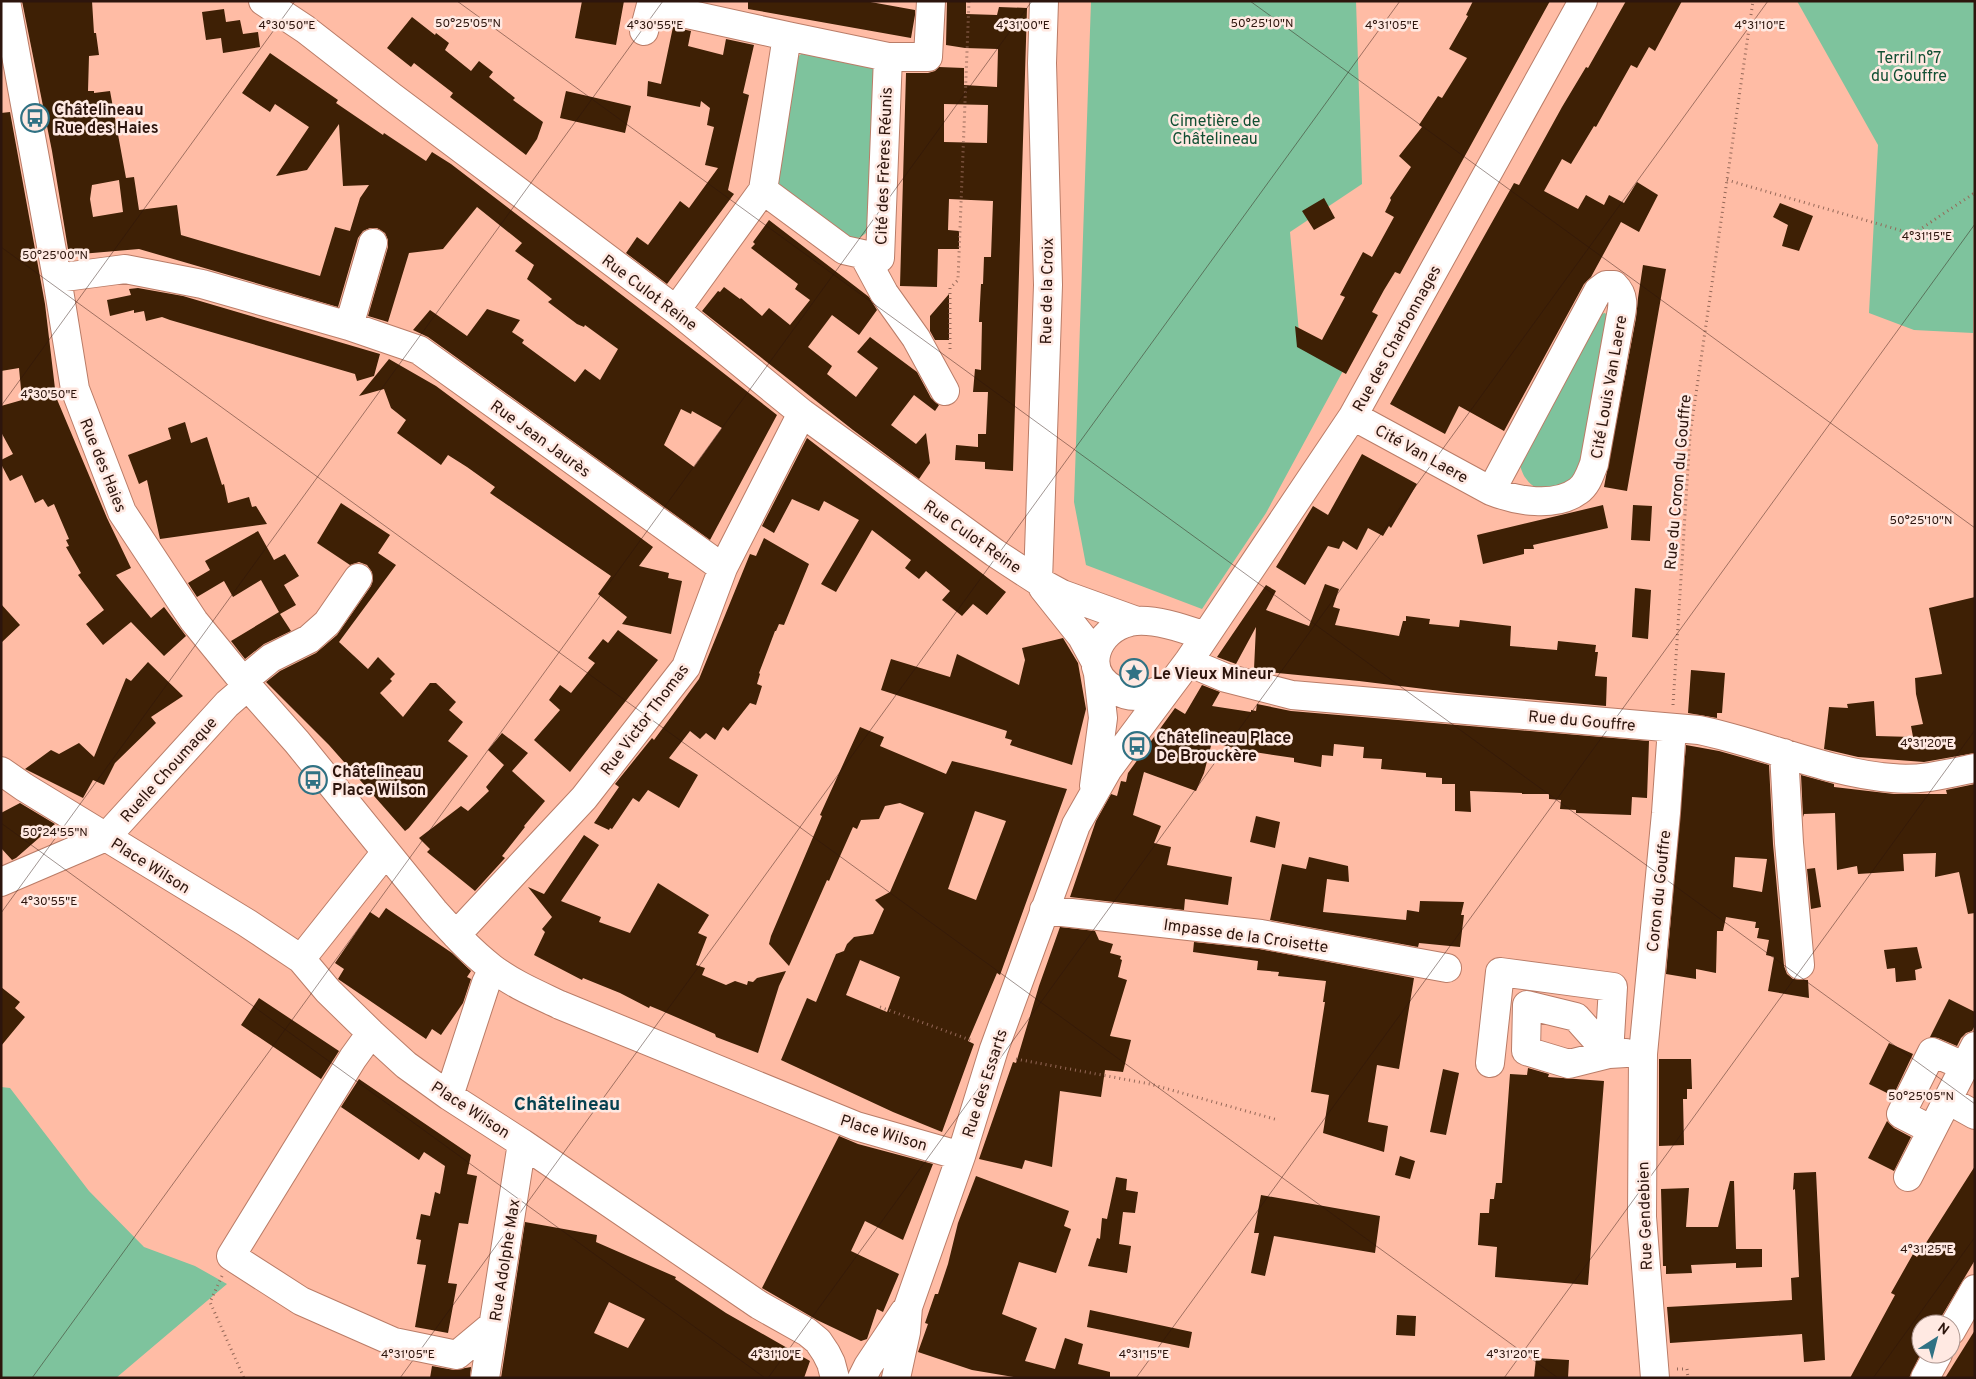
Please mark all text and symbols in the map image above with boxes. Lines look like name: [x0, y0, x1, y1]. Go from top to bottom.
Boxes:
text: 50°25'05"N: [435, 16, 501, 32]
text: 50°25'10"N: [1231, 16, 1293, 32]
text: 4°30'50"E: [259, 18, 315, 34]
text: 4°30'55"E: [627, 18, 683, 34]
text: 4°31'00"E: [996, 18, 1050, 34]
text: 4°31'05"E: [1365, 18, 1419, 34]
text: 4°31'10"E: [1735, 18, 1785, 34]
park label: Terril n°7 du Gouffre: [1871, 49, 1947, 87]
street label: Cité des Frères Réunis: [872, 87, 898, 245]
place label: Châtelineau Rue des Haies: [54, 101, 159, 139]
bus stop icon: Châtelineau Rue des Haies: [20, 103, 50, 133]
park label: Cimetière de Châtelineau: [1170, 112, 1260, 150]
text: 4°31'15"E: [1902, 229, 1952, 245]
street label: Rue de la Croix: [1037, 237, 1059, 345]
text: 50°25'00"N: [22, 248, 88, 264]
street label: Rue Culot Reine: [597, 251, 701, 336]
street label: Rue des Charbonnages: [1349, 262, 1446, 416]
street label: Cité Louis Van Laere: [1587, 314, 1632, 461]
text: 4°30'50"E: [21, 387, 77, 403]
street label: Rue du Coron du Gouffre: [1661, 394, 1697, 571]
street label: Rue Jean Jaurès: [486, 397, 594, 483]
street label: Rue des Haies: [74, 416, 130, 516]
street label: Cité Van Laere: [1371, 421, 1471, 489]
street label: Rue Culot Reine: [919, 497, 1025, 579]
text: 50°25'10"N: [1890, 513, 1952, 529]
place icon: Le Vieux Mineur: [1119, 658, 1149, 688]
street label: Rue Victor Thomas: [597, 660, 694, 780]
place label: Le Vieux Mineur: [1153, 665, 1274, 685]
street label: Rue du Gouffre: [1527, 707, 1636, 737]
street label: Ruelle Choumaque: [117, 713, 222, 827]
place label: Châtelineau Place De Brouckère: [1156, 729, 1291, 767]
bus stop icon: Châtelineau Place De Brouckère: [1122, 731, 1152, 761]
text: 4°31'20"E: [1900, 736, 1954, 752]
place label: Châtelineau Place Wilson: [332, 763, 426, 801]
bus stop icon: Châtelineau Place Wilson: [298, 765, 328, 795]
text: 50°24'55"N: [22, 825, 88, 841]
street label: Coron du Gouffre: [1644, 829, 1676, 953]
street label: Place Wilson: [106, 834, 193, 899]
text: 4°30'55"E: [21, 894, 77, 910]
street label: Impasse de la Croisette: [1162, 916, 1329, 958]
street label: Rue des Essarts: [959, 1027, 1013, 1140]
street label: Place Wilson: [427, 1078, 513, 1144]
text: 50°25'05"N: [1888, 1089, 1954, 1105]
district label: Châtelineau: [514, 1093, 620, 1117]
street label: Place Wilson: [837, 1111, 929, 1157]
street label: Rue Gendebien: [1634, 1161, 1658, 1271]
street label: Rue Adolphe Max: [486, 1198, 526, 1323]
text: 4°31'25"E: [1900, 1242, 1954, 1258]
north arrow: [1911, 1314, 1961, 1364]
text: N: [1934, 1320, 1952, 1340]
text: 4°31'05"E: [381, 1347, 435, 1363]
text: 4°31'10"E: [751, 1347, 801, 1363]
text: 4°31'15"E: [1119, 1347, 1169, 1363]
text: 4°31'20"E: [1486, 1347, 1540, 1363]

